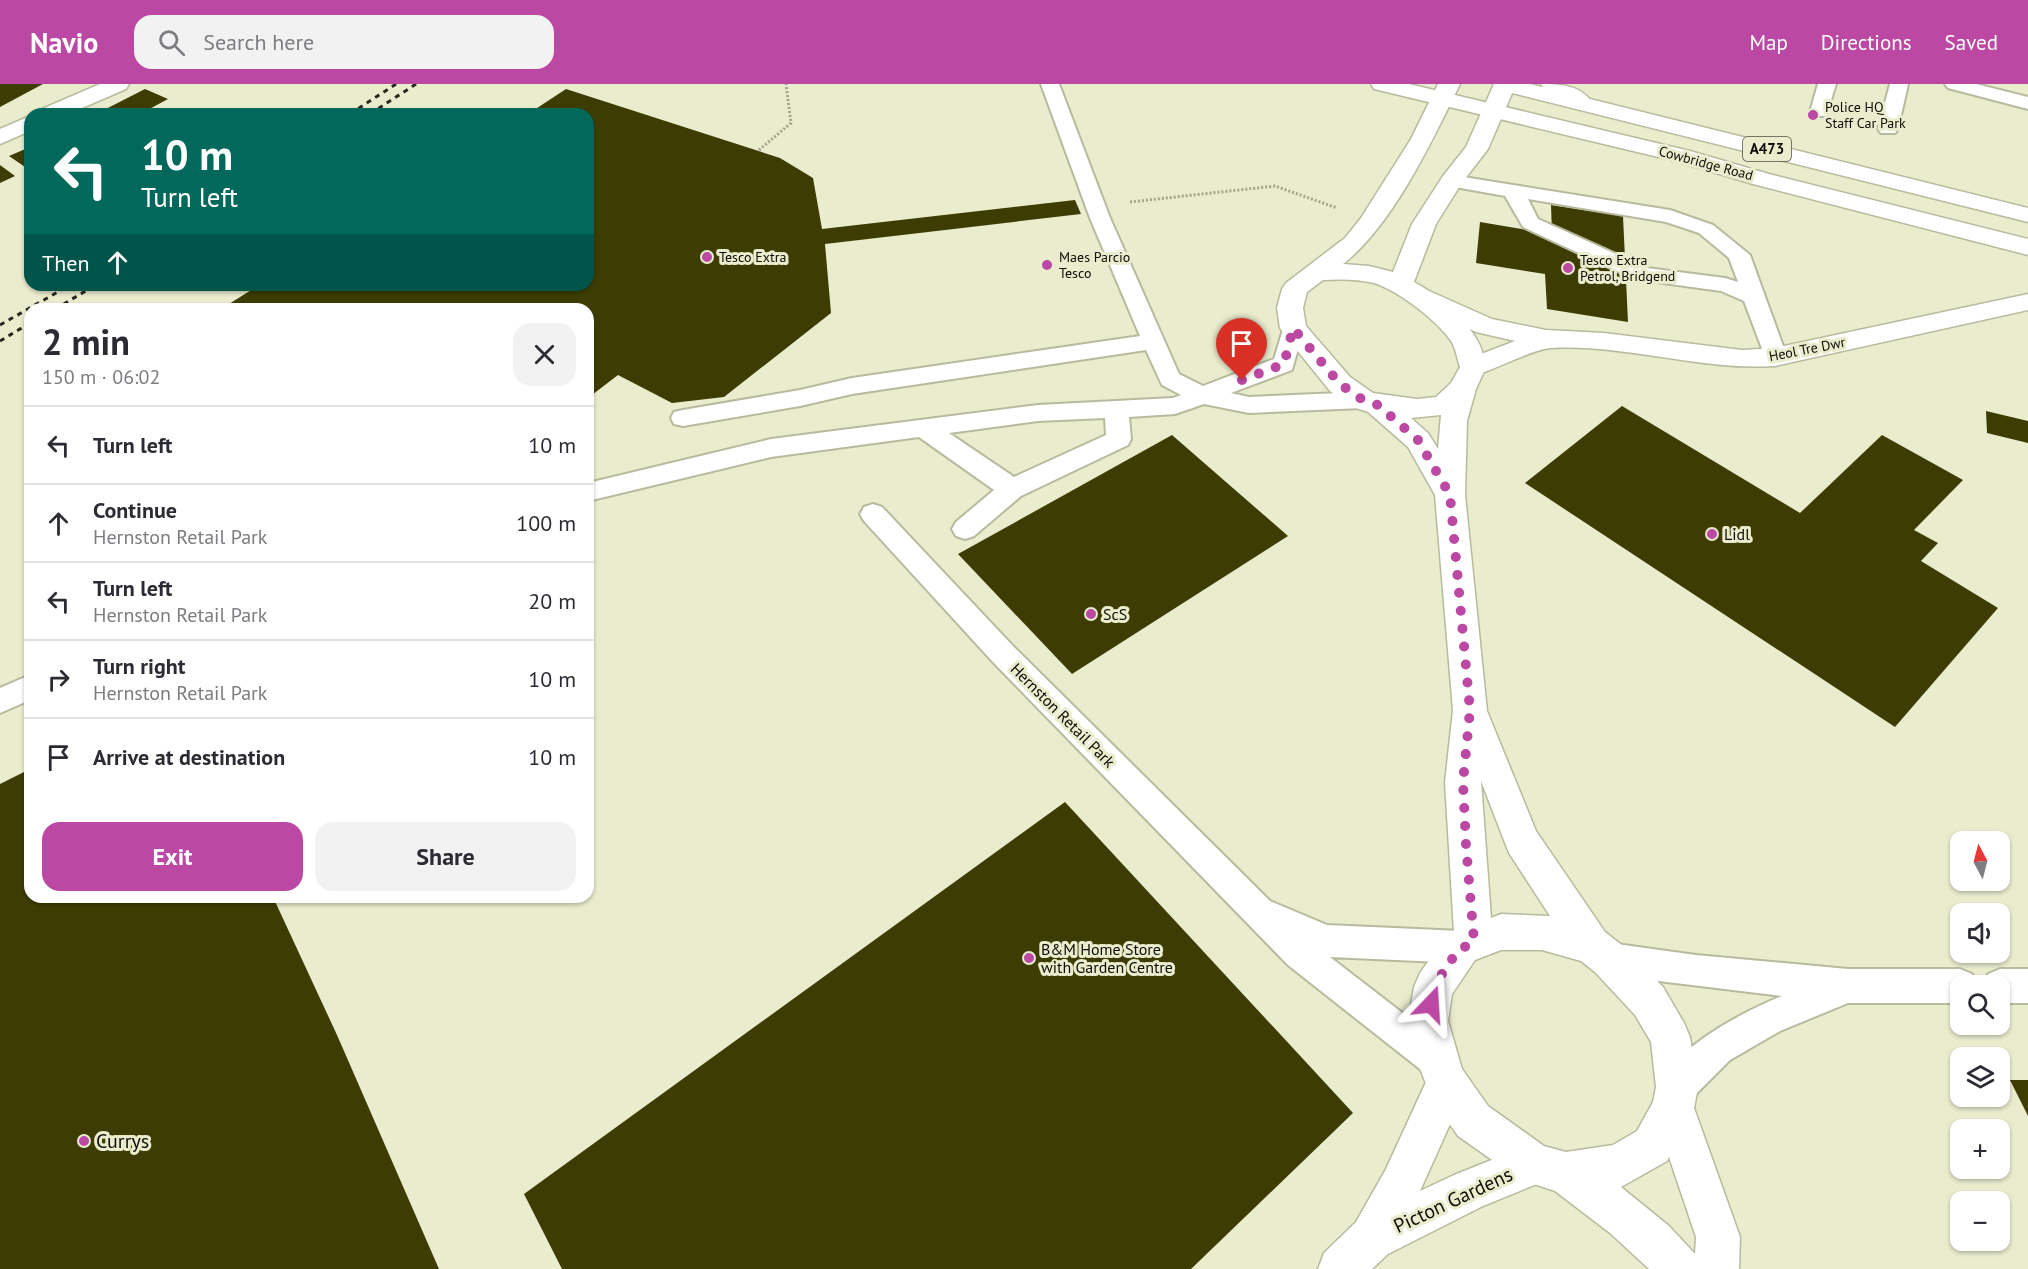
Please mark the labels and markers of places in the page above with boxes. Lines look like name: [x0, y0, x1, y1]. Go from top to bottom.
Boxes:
place label: Police HQ Staff Car Park: [1825, 98, 1906, 132]
marker: Police HQ Staff Car Park: [1806, 108, 1820, 122]
place label: Tesco Extra: [719, 248, 786, 266]
place label: Maes Parcio Tesco: [1059, 248, 1130, 282]
marker: Tesco Extra: [700, 250, 714, 264]
place label: Tesco Extra Petrol, Bridgend: [1580, 251, 1675, 285]
marker: Maes Parcio Tesco: [1040, 258, 1054, 272]
marker: Tesco Extra Petrol, Bridgend: [1561, 261, 1575, 275]
pin: [1216, 318, 1267, 380]
place label: Lidl: [1724, 524, 1750, 544]
marker: Lidl: [1705, 527, 1719, 541]
place label: ScS: [1103, 604, 1127, 624]
marker: ScS: [1084, 607, 1098, 621]
place label: B&M Home Store with Garden Centre: [1041, 939, 1173, 977]
marker: B&M Home Store with Garden Centre: [1022, 951, 1036, 965]
place label: Currys: [96, 1128, 149, 1154]
marker: Currys: [77, 1134, 91, 1148]

